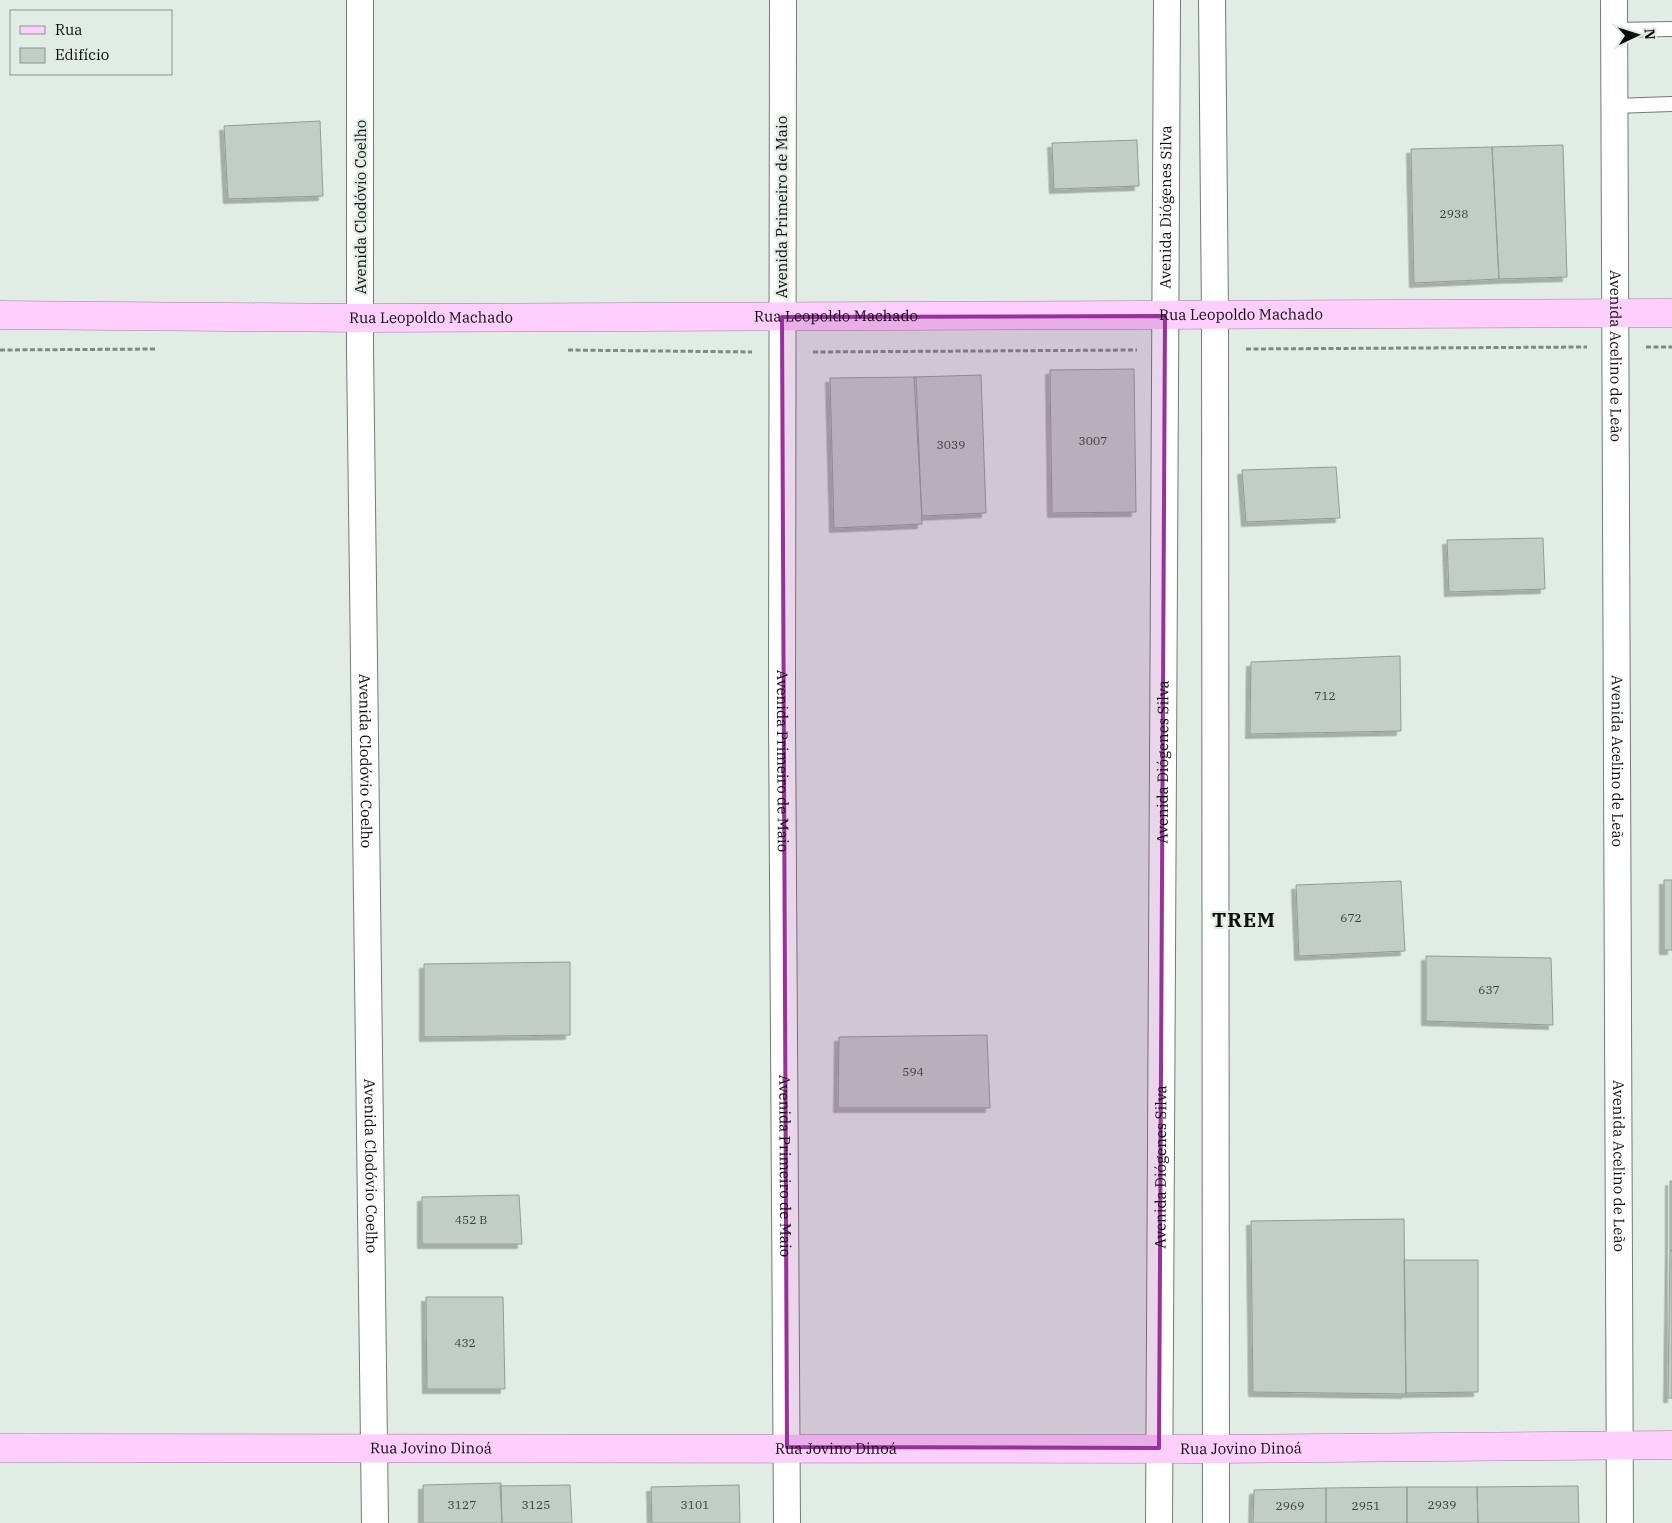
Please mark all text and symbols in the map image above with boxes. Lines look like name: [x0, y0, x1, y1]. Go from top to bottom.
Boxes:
legend: [10, 10, 172, 75]
north arrow: [1612, 10, 1662, 60]
text: Rua: [55, 20, 82, 39]
text: N: [1641, 28, 1659, 40]
text: Edifício: [55, 45, 109, 64]
street label: Avenida Primeiro de Maio: [772, 116, 791, 298]
street label: Avenida Clodóvio Coelho: [351, 120, 370, 294]
street label: Avenida Diógenes Silva: [1155, 125, 1175, 289]
house number: 2938: [1440, 206, 1468, 221]
street label: Avenida Acelino de Leão: [1606, 270, 1626, 442]
street label: Rua Leopoldo Machado: [1159, 304, 1323, 324]
street label: Rua Leopoldo Machado: [754, 306, 918, 326]
street label: Rua Leopoldo Machado: [349, 307, 513, 327]
house number: 3007: [1079, 433, 1107, 448]
house number: 3039: [937, 437, 965, 452]
street label: Avenida Primeiro de Maio: [773, 670, 793, 852]
street label: Avenida Clodóvio Coelho: [355, 674, 376, 848]
street label: Avenida Acelino de Leão: [1608, 675, 1627, 847]
street label: Avenida Diógenes Silva: [1153, 680, 1172, 844]
house number: 712: [1314, 688, 1336, 703]
district label: TREM: [1212, 906, 1276, 933]
house number: 672: [1340, 910, 1362, 925]
house number: 637: [1478, 982, 1500, 997]
house number: 594: [902, 1064, 924, 1079]
street label: Avenida Primeiro de Maio: [775, 1075, 795, 1257]
street label: Avenida Clodóvio Coelho: [360, 1078, 382, 1253]
street label: Avenida Acelino de Leão: [1609, 1080, 1629, 1252]
street label: Avenida Diógenes Silva: [1150, 1085, 1170, 1249]
house number: 452 B: [455, 1212, 487, 1227]
house number: 432: [454, 1335, 476, 1350]
street label: Rua Jovino Dinoá: [370, 1438, 492, 1457]
street label: Rua Jovino Dinoá: [1180, 1438, 1302, 1458]
street label: Rua Jovino Dinoá: [775, 1439, 897, 1458]
house number: 3127: [448, 1497, 476, 1512]
house number: 3125: [522, 1497, 550, 1512]
house number: 3101: [681, 1497, 709, 1512]
house number: 2939: [1428, 1497, 1456, 1512]
house number: 2969: [1276, 1498, 1304, 1513]
house number: 2951: [1352, 1498, 1380, 1513]

